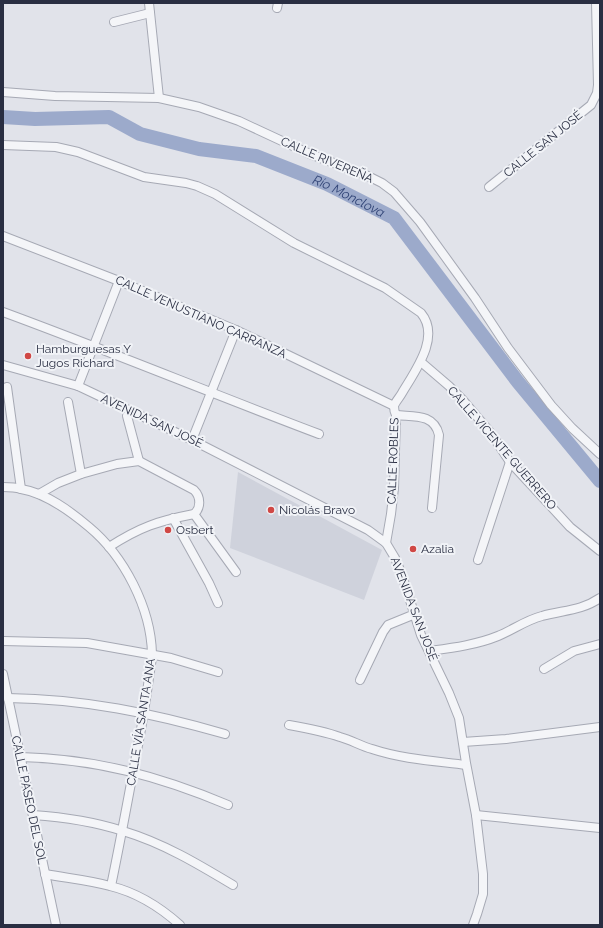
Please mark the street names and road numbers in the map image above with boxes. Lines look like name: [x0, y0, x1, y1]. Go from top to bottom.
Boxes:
street label: CALLE SAN JOSÉ: [501, 108, 585, 180]
street label: CALLE RIVEREÑA: [279, 134, 375, 186]
street label: CALLE VENUSTIANO CARRANZA: [113, 273, 289, 361]
street label: CALLE VICENTE GUERRERO: [445, 384, 559, 512]
street label: AVENIDA SAN JOSÉ: [99, 391, 205, 451]
street label: CALLE ROBLES: [384, 417, 402, 505]
street label: AVENIDA SAN JOSÉ: [388, 555, 440, 663]
street label: CALLE VÍA SANTA ANA: [124, 657, 158, 787]
street label: CALLE PASEO DEL SOL: [9, 735, 49, 865]

